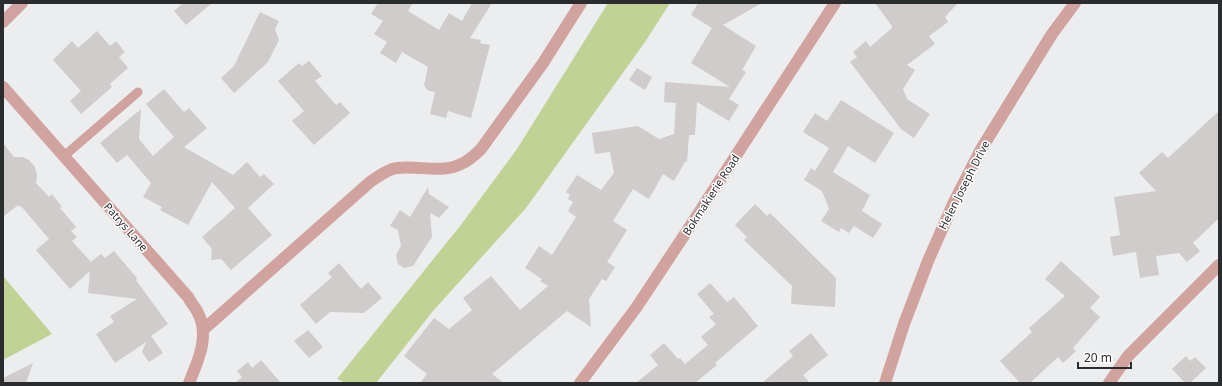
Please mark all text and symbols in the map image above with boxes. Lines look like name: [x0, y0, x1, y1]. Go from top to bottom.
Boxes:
street label: Helen Joseph Drive: [935, 138, 992, 232]
street label: Bokmakierie Road: [679, 151, 742, 238]
street label: Patrys Lane: [101, 199, 152, 254]
scale bar: [1078, 344, 1131, 370]
text: 20 m: [1084, 349, 1112, 366]

